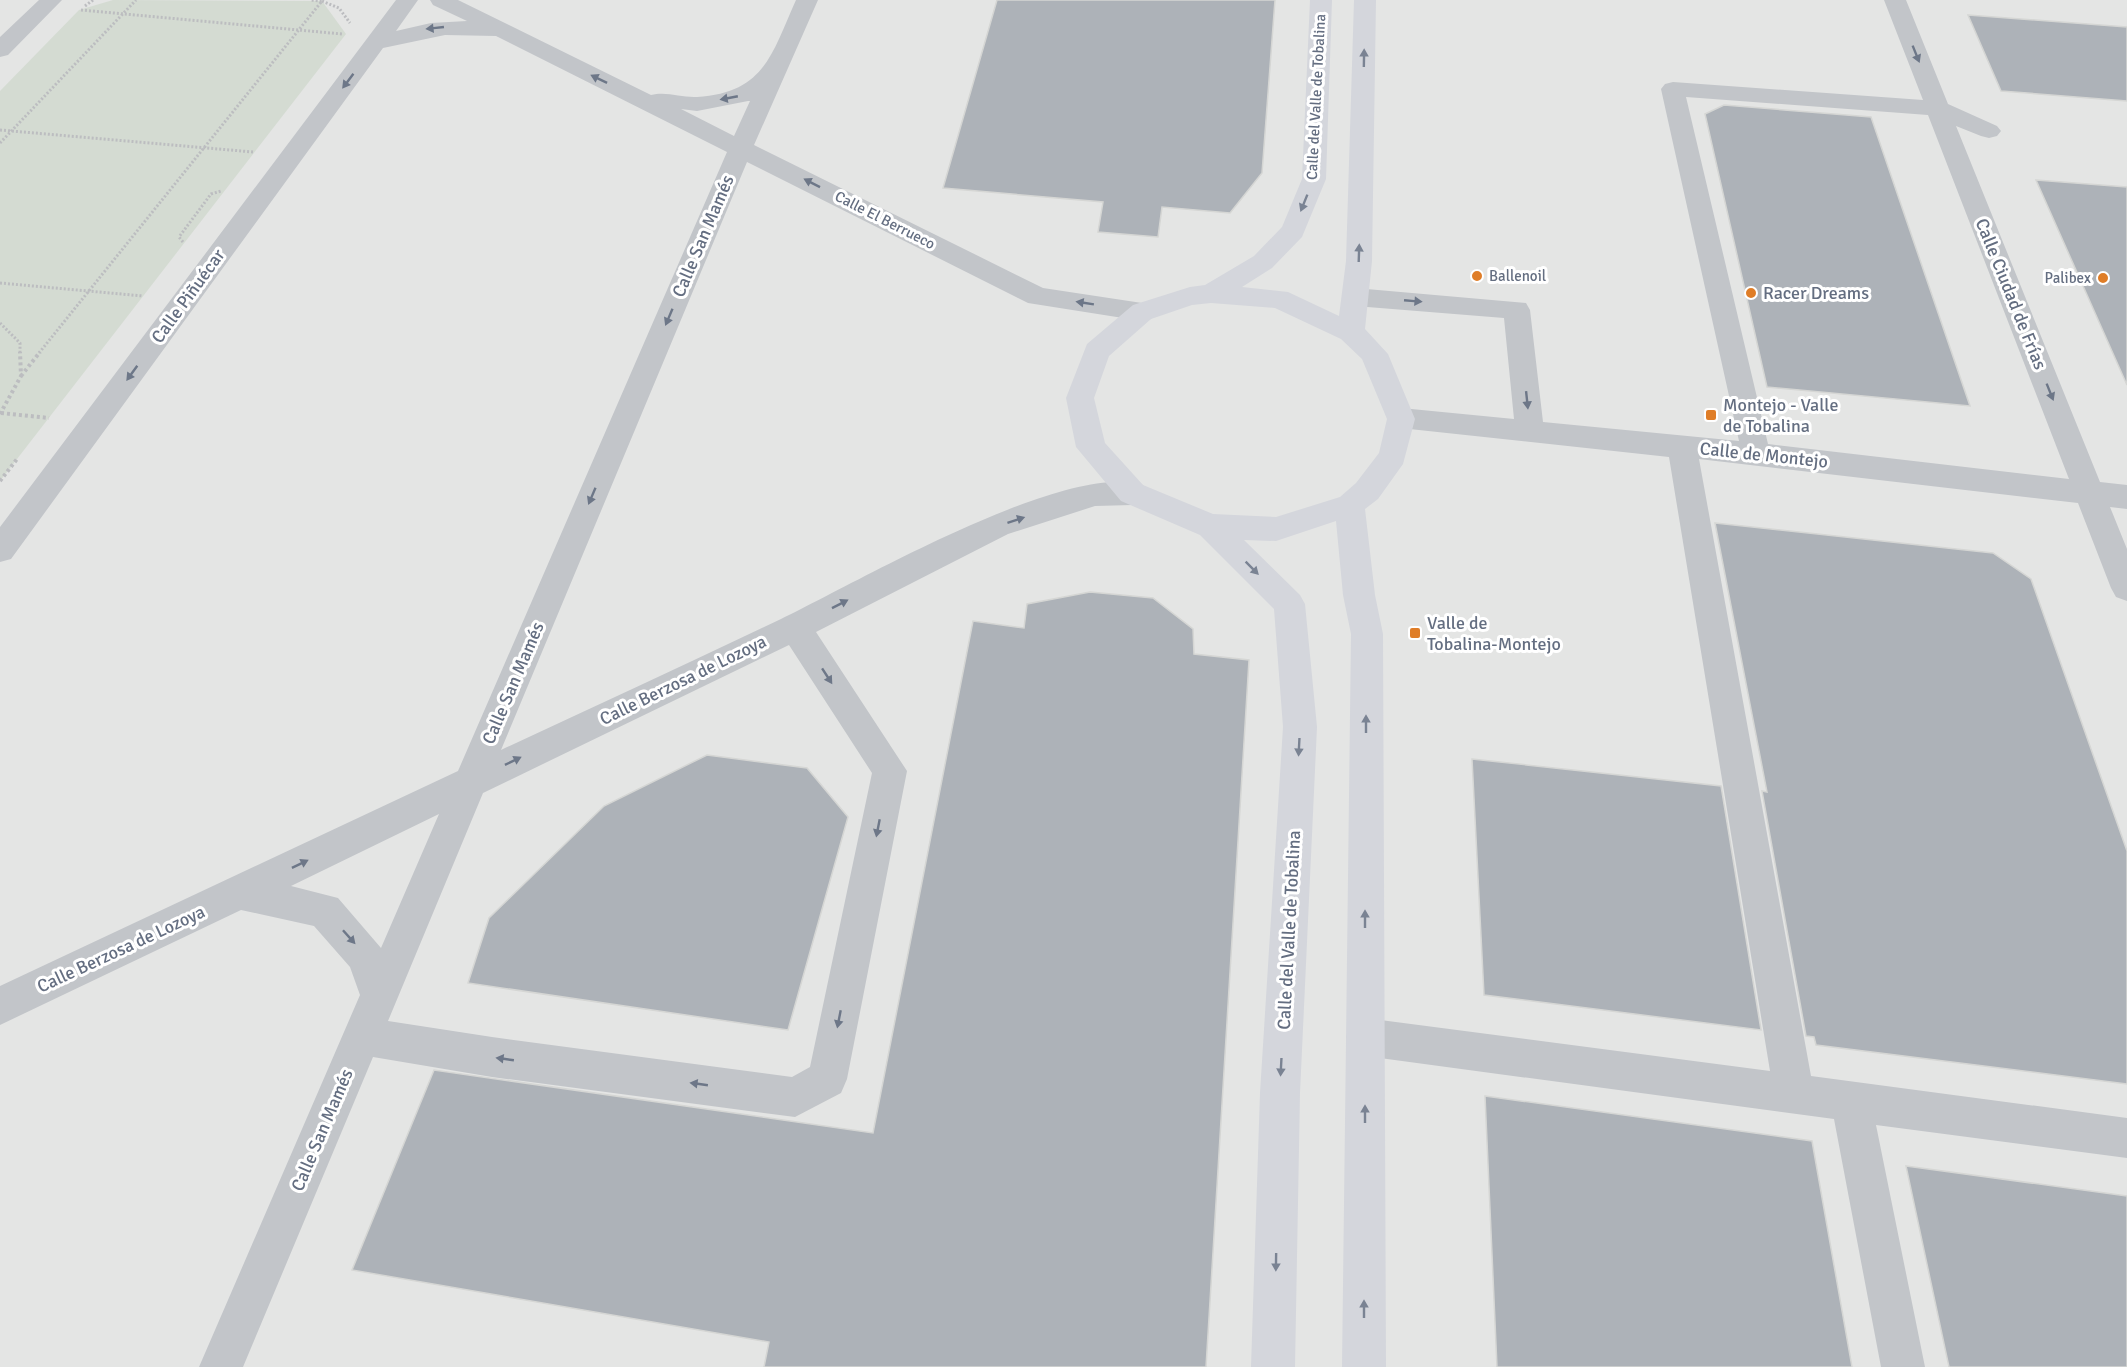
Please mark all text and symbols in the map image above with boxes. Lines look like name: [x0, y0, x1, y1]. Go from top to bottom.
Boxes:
street label: Calle del Valle de Tobalina: [1303, 13, 1329, 181]
one-way arrow: [425, 23, 444, 33]
one-way arrow: [1911, 46, 1921, 64]
one-way arrow: [1359, 48, 1369, 67]
one-way arrow: [342, 73, 354, 89]
one-way arrow: [590, 74, 608, 84]
one-way arrow: [720, 94, 739, 103]
street label: Calle San Mamés: [667, 171, 739, 301]
one-way arrow: [803, 178, 821, 188]
street label: Calle El Berrueco: [832, 187, 938, 253]
one-way arrow: [1299, 195, 1309, 213]
street label: Calle Ciudad de Frías: [1971, 215, 2051, 373]
one-way arrow: [1354, 243, 1364, 262]
street label: Calle Piñuécar: [146, 244, 230, 347]
place label: Ballenoil: [1489, 267, 1546, 285]
marker: Ballenoil: [1470, 269, 1484, 283]
place label: Palibex: [2044, 269, 2091, 287]
marker: Palibex: [2096, 271, 2110, 285]
place label: Racer Dreams: [1763, 282, 1869, 304]
marker: Racer Dreams: [1744, 286, 1758, 300]
one-way arrow: [1404, 297, 1423, 306]
one-way arrow: [1075, 299, 1094, 308]
one-way arrow: [664, 308, 673, 326]
one-way arrow: [126, 364, 138, 380]
one-way arrow: [2046, 383, 2055, 401]
one-way arrow: [1522, 390, 1532, 409]
place label: Montejo - Valle de Tobalina: [1723, 394, 1838, 437]
marker: Montejo - Valle de Tobalina: [1704, 408, 1718, 422]
street label: Calle de Montejo: [1699, 437, 1829, 473]
one-way arrow: [587, 488, 597, 506]
one-way arrow: [1007, 514, 1025, 524]
one-way arrow: [1245, 560, 1259, 574]
one-way arrow: [832, 599, 849, 609]
place label: Valle de Tobalina-Montejo: [1427, 612, 1561, 655]
street label: Calle San Mamés: [477, 618, 549, 748]
marker: Valle de Tobalina-Montejo: [1408, 626, 1422, 640]
street label: Calle Berzosa de Lozoya: [596, 630, 770, 730]
one-way arrow: [821, 668, 832, 684]
one-way arrow: [1361, 714, 1371, 733]
one-way arrow: [1294, 737, 1303, 756]
one-way arrow: [505, 757, 522, 766]
one-way arrow: [873, 819, 882, 838]
street label: Calle del Valle de Tobalina: [1273, 830, 1305, 1030]
one-way arrow: [291, 859, 308, 868]
street label: Calle Berzosa de Lozoya: [34, 900, 208, 998]
one-way arrow: [1360, 909, 1370, 928]
one-way arrow: [342, 929, 355, 944]
one-way arrow: [834, 1010, 843, 1029]
one-way arrow: [496, 1054, 515, 1063]
one-way arrow: [1277, 1058, 1286, 1077]
street label: Calle San Mamés: [286, 1065, 358, 1195]
one-way arrow: [689, 1080, 708, 1089]
one-way arrow: [1360, 1104, 1370, 1123]
one-way arrow: [1271, 1253, 1281, 1272]
one-way arrow: [1359, 1299, 1369, 1318]

